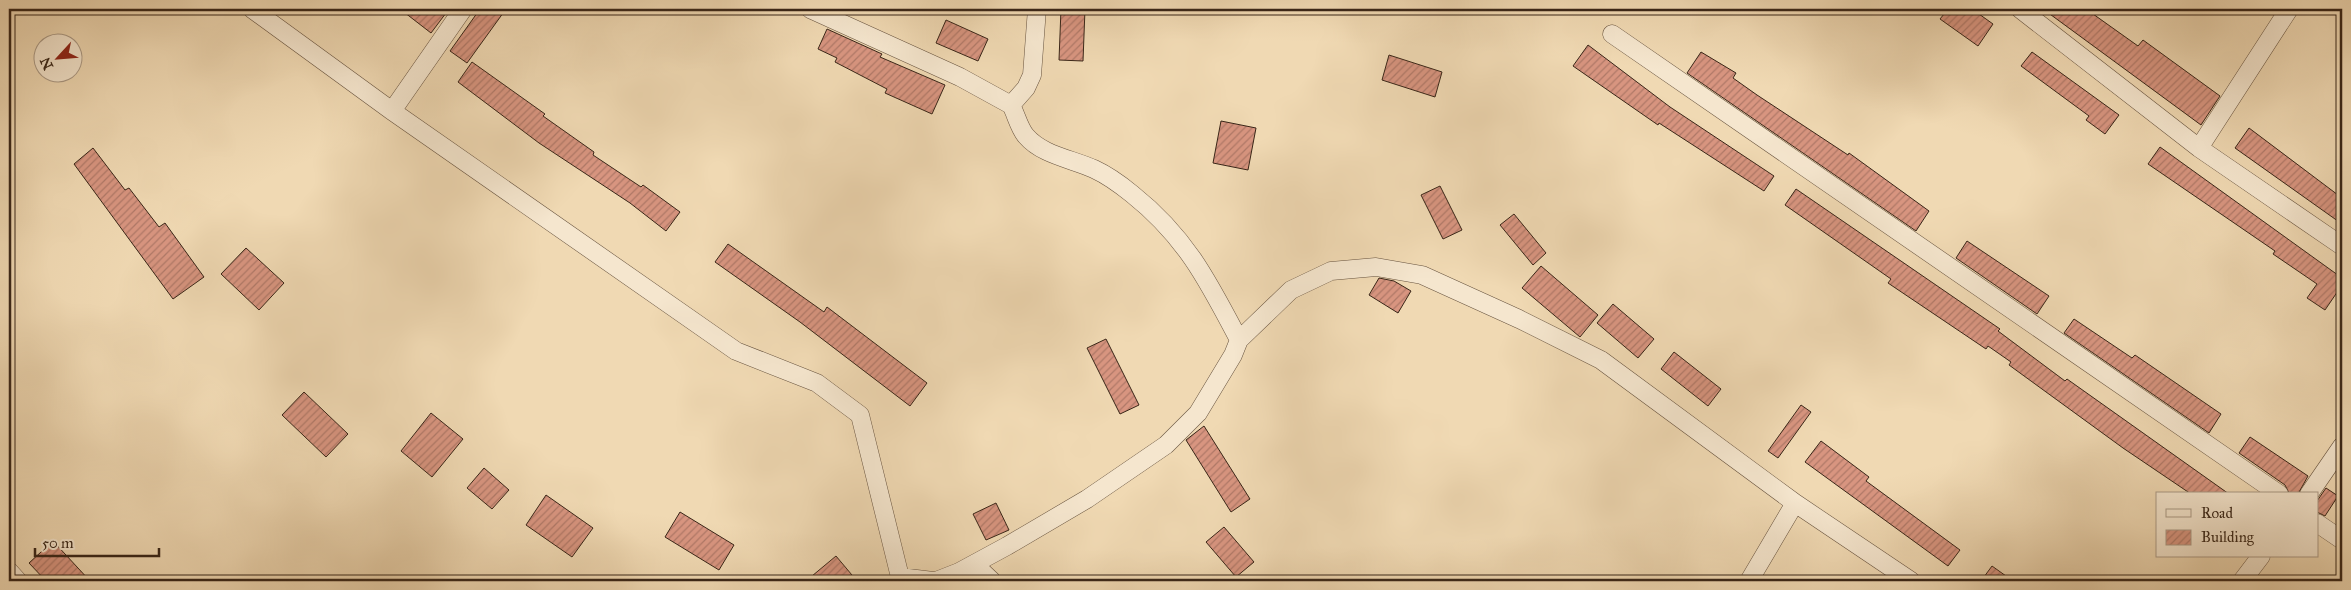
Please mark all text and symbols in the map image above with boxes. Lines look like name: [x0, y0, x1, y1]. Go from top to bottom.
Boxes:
north arrow: [32, 32, 82, 82]
text: N: [36, 54, 57, 73]
legend: [2156, 492, 2318, 558]
text: Road: [2201, 504, 2233, 522]
scale bar: [35, 525, 159, 557]
text: Building: [2201, 528, 2255, 546]
text: 50 m: [42, 534, 74, 552]

